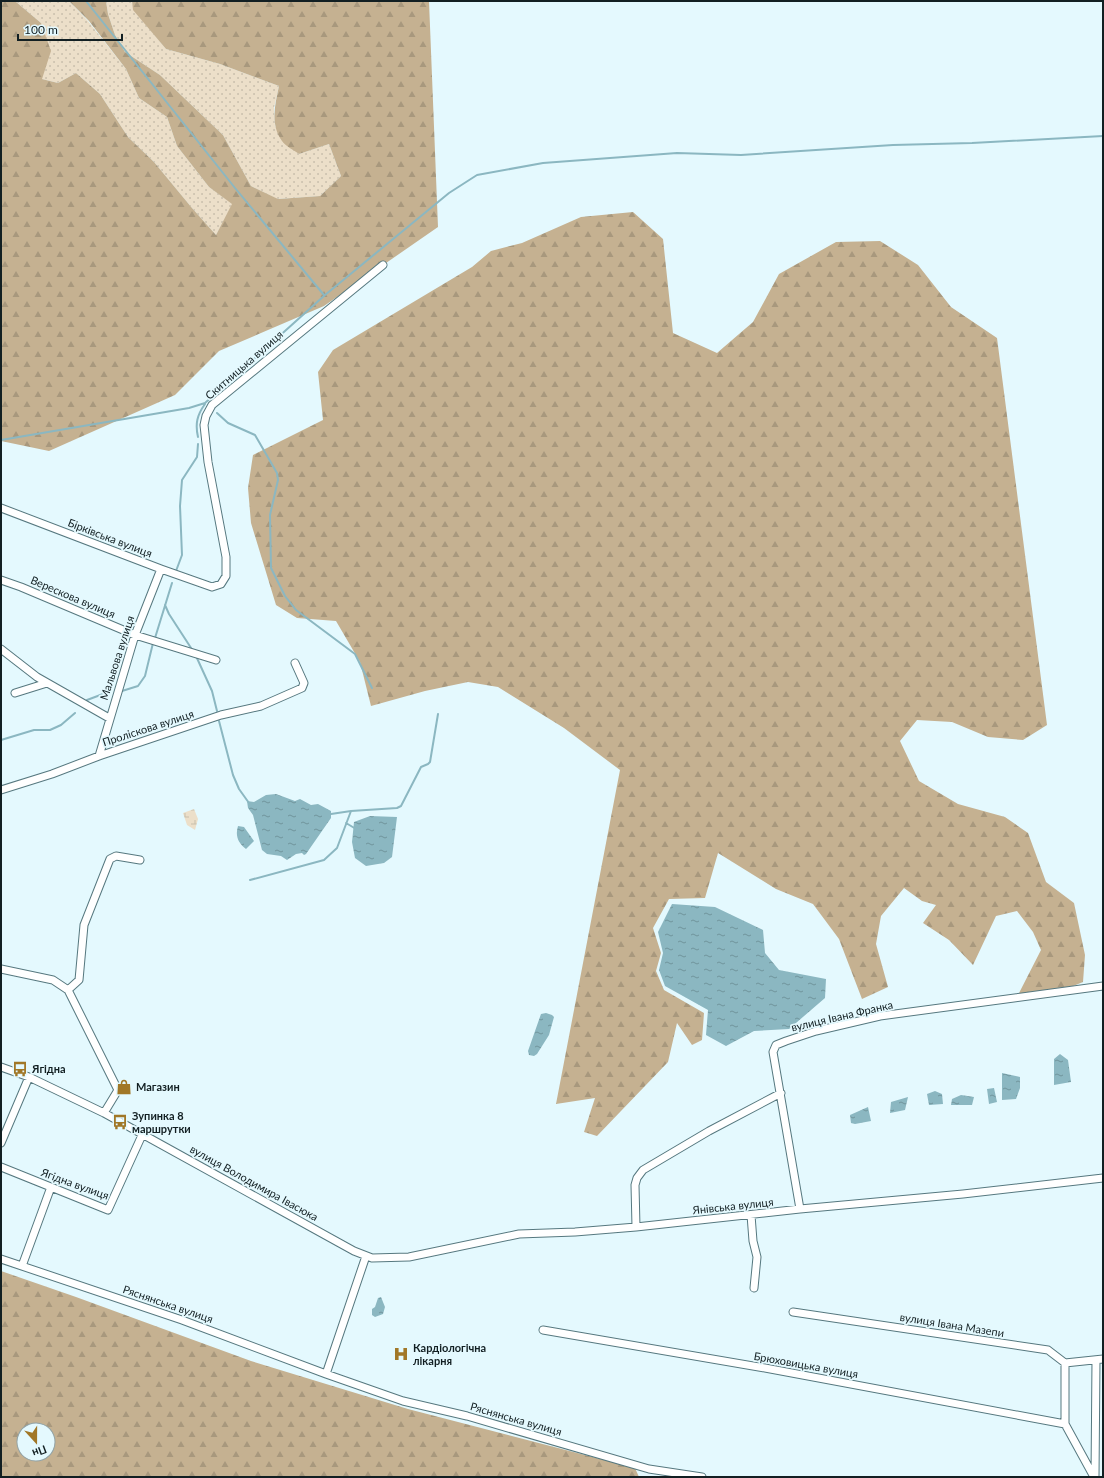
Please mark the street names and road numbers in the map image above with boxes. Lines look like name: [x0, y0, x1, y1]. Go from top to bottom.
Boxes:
street label: Скитницька вулиця: [202, 327, 285, 402]
street label: Бірківська вулиця: [66, 515, 154, 560]
street label: Верескова вулиця: [29, 573, 118, 620]
street label: Мальвова вулиця: [97, 614, 136, 702]
street label: Проліскова вулиця: [100, 707, 195, 748]
street label: вулиця Івана Франка: [790, 997, 894, 1034]
street label: вулиця Володимира Івасюка: [188, 1142, 321, 1223]
street label: Ягідна вулиця: [39, 1165, 111, 1202]
street label: Янівська вулиця: [691, 1195, 774, 1216]
street label: Ряснянська вулиця: [121, 1282, 215, 1325]
street label: вулиця Івана Мазепи: [899, 1310, 1005, 1339]
street label: Брюховицька вулиця: [753, 1349, 859, 1380]
street label: Ряснянська вулиця: [469, 1399, 563, 1438]

